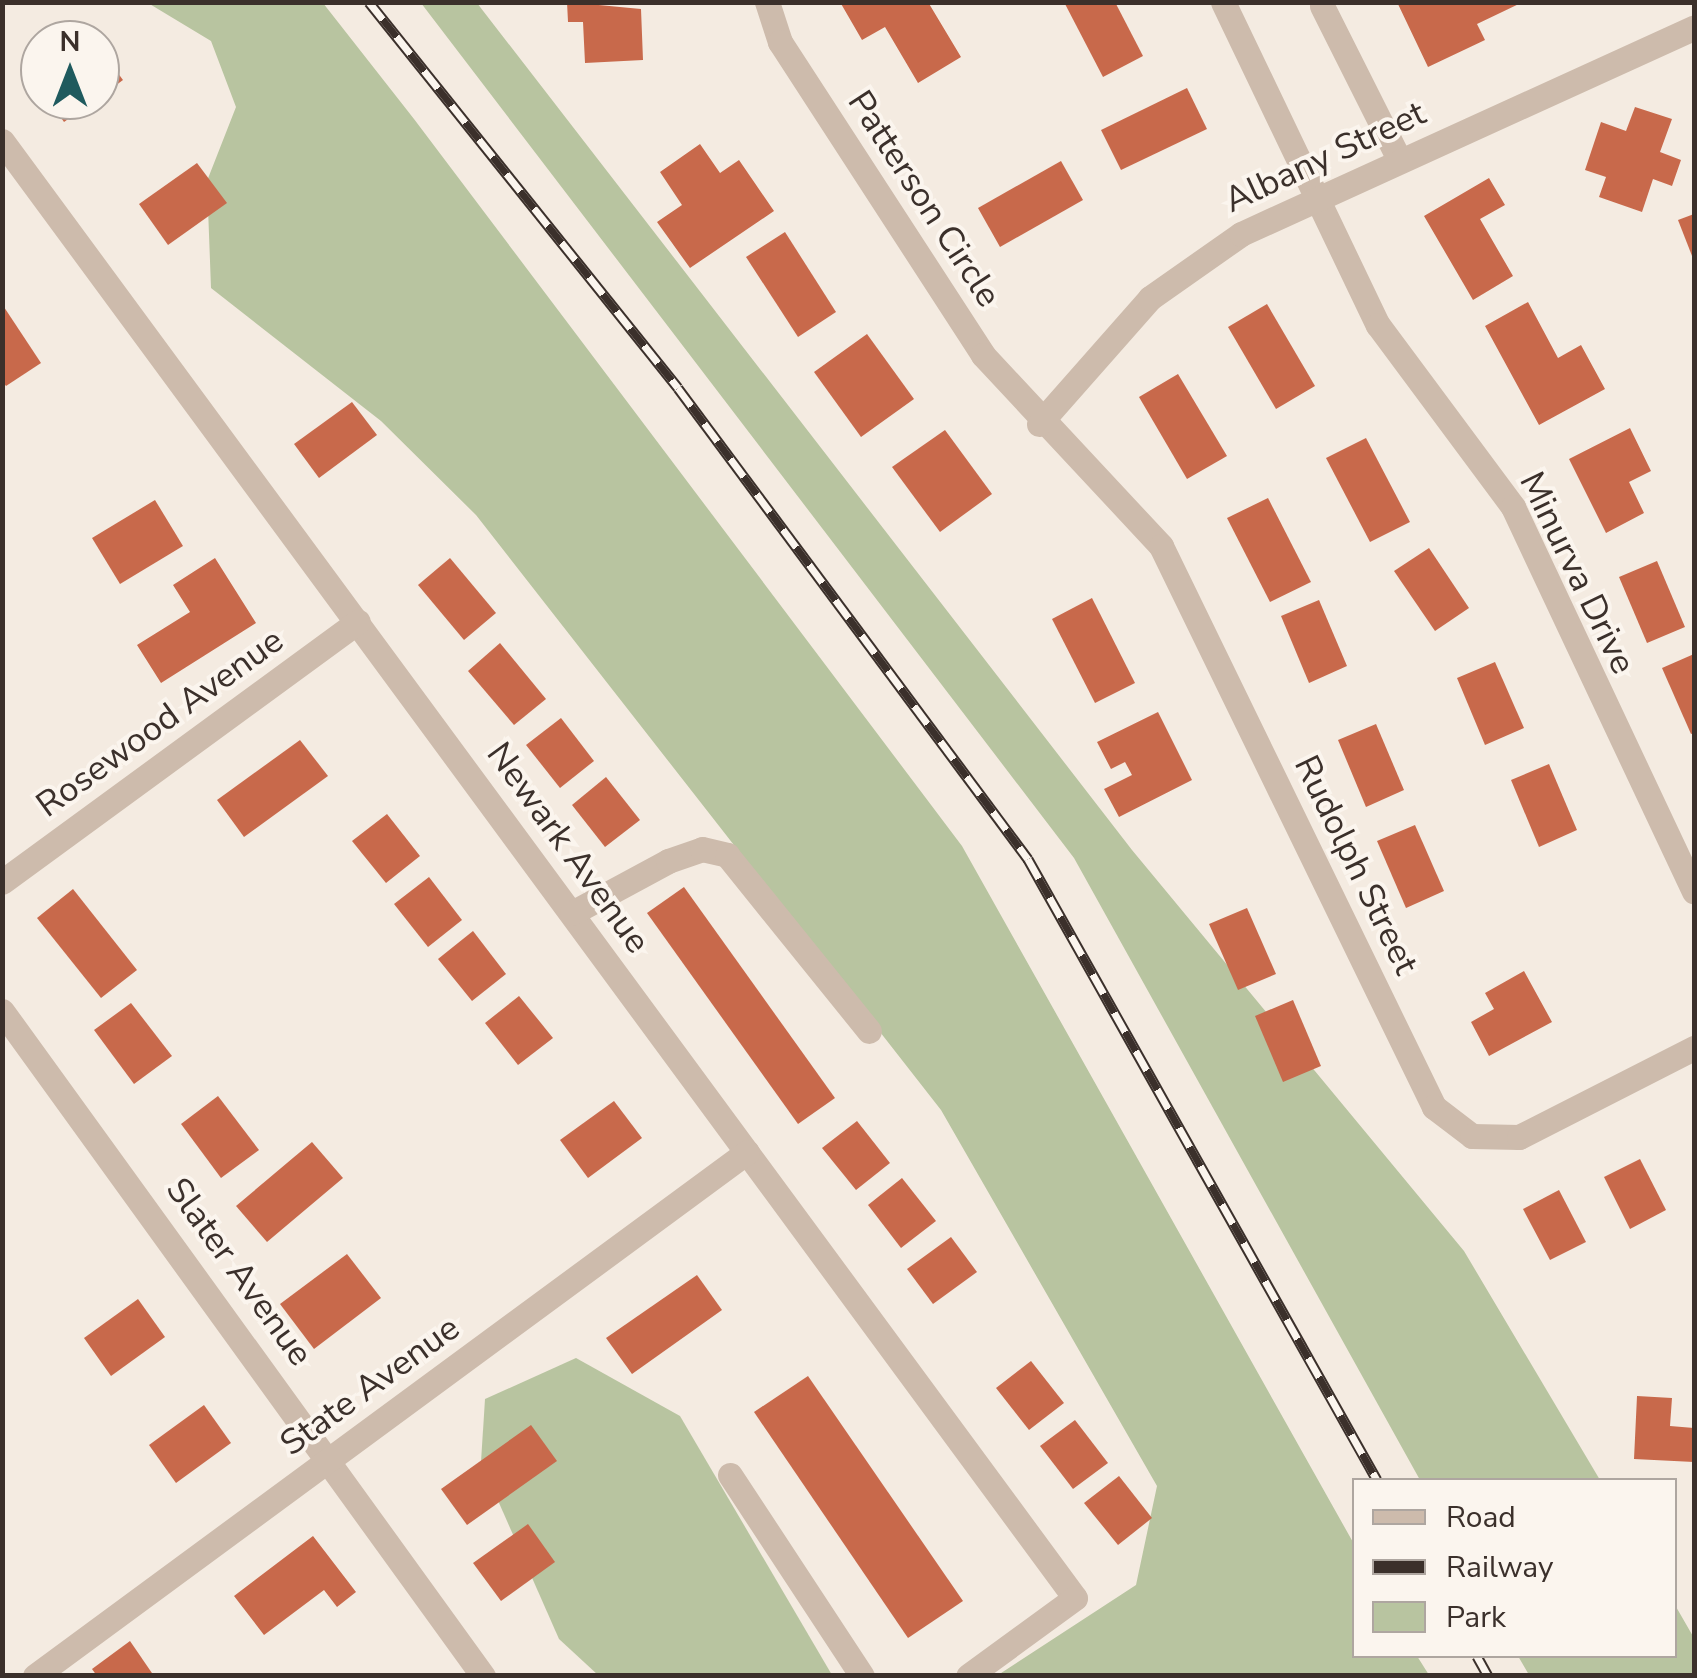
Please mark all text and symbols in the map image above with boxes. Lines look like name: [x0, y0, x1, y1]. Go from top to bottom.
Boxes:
north arrow: [20, 20, 120, 120]
text: N: [60, 23, 80, 61]
street label: Patterson Circle: [839, 83, 1009, 315]
street label: Albany Street: [1218, 92, 1432, 222]
street label: Minurva Drive: [1510, 465, 1644, 681]
street label: Rosewood Avenue: [29, 620, 291, 826]
street label: Newark Avenue: [478, 735, 658, 961]
street label: Rudolph Street: [1285, 749, 1427, 981]
street label: Slater Avenue: [157, 1170, 321, 1374]
street label: State Avenue: [272, 1307, 468, 1465]
legend: [1352, 1478, 1677, 1658]
text: Road: [1446, 1497, 1516, 1538]
text: Railway: [1446, 1547, 1554, 1588]
text: Park: [1446, 1597, 1506, 1638]

